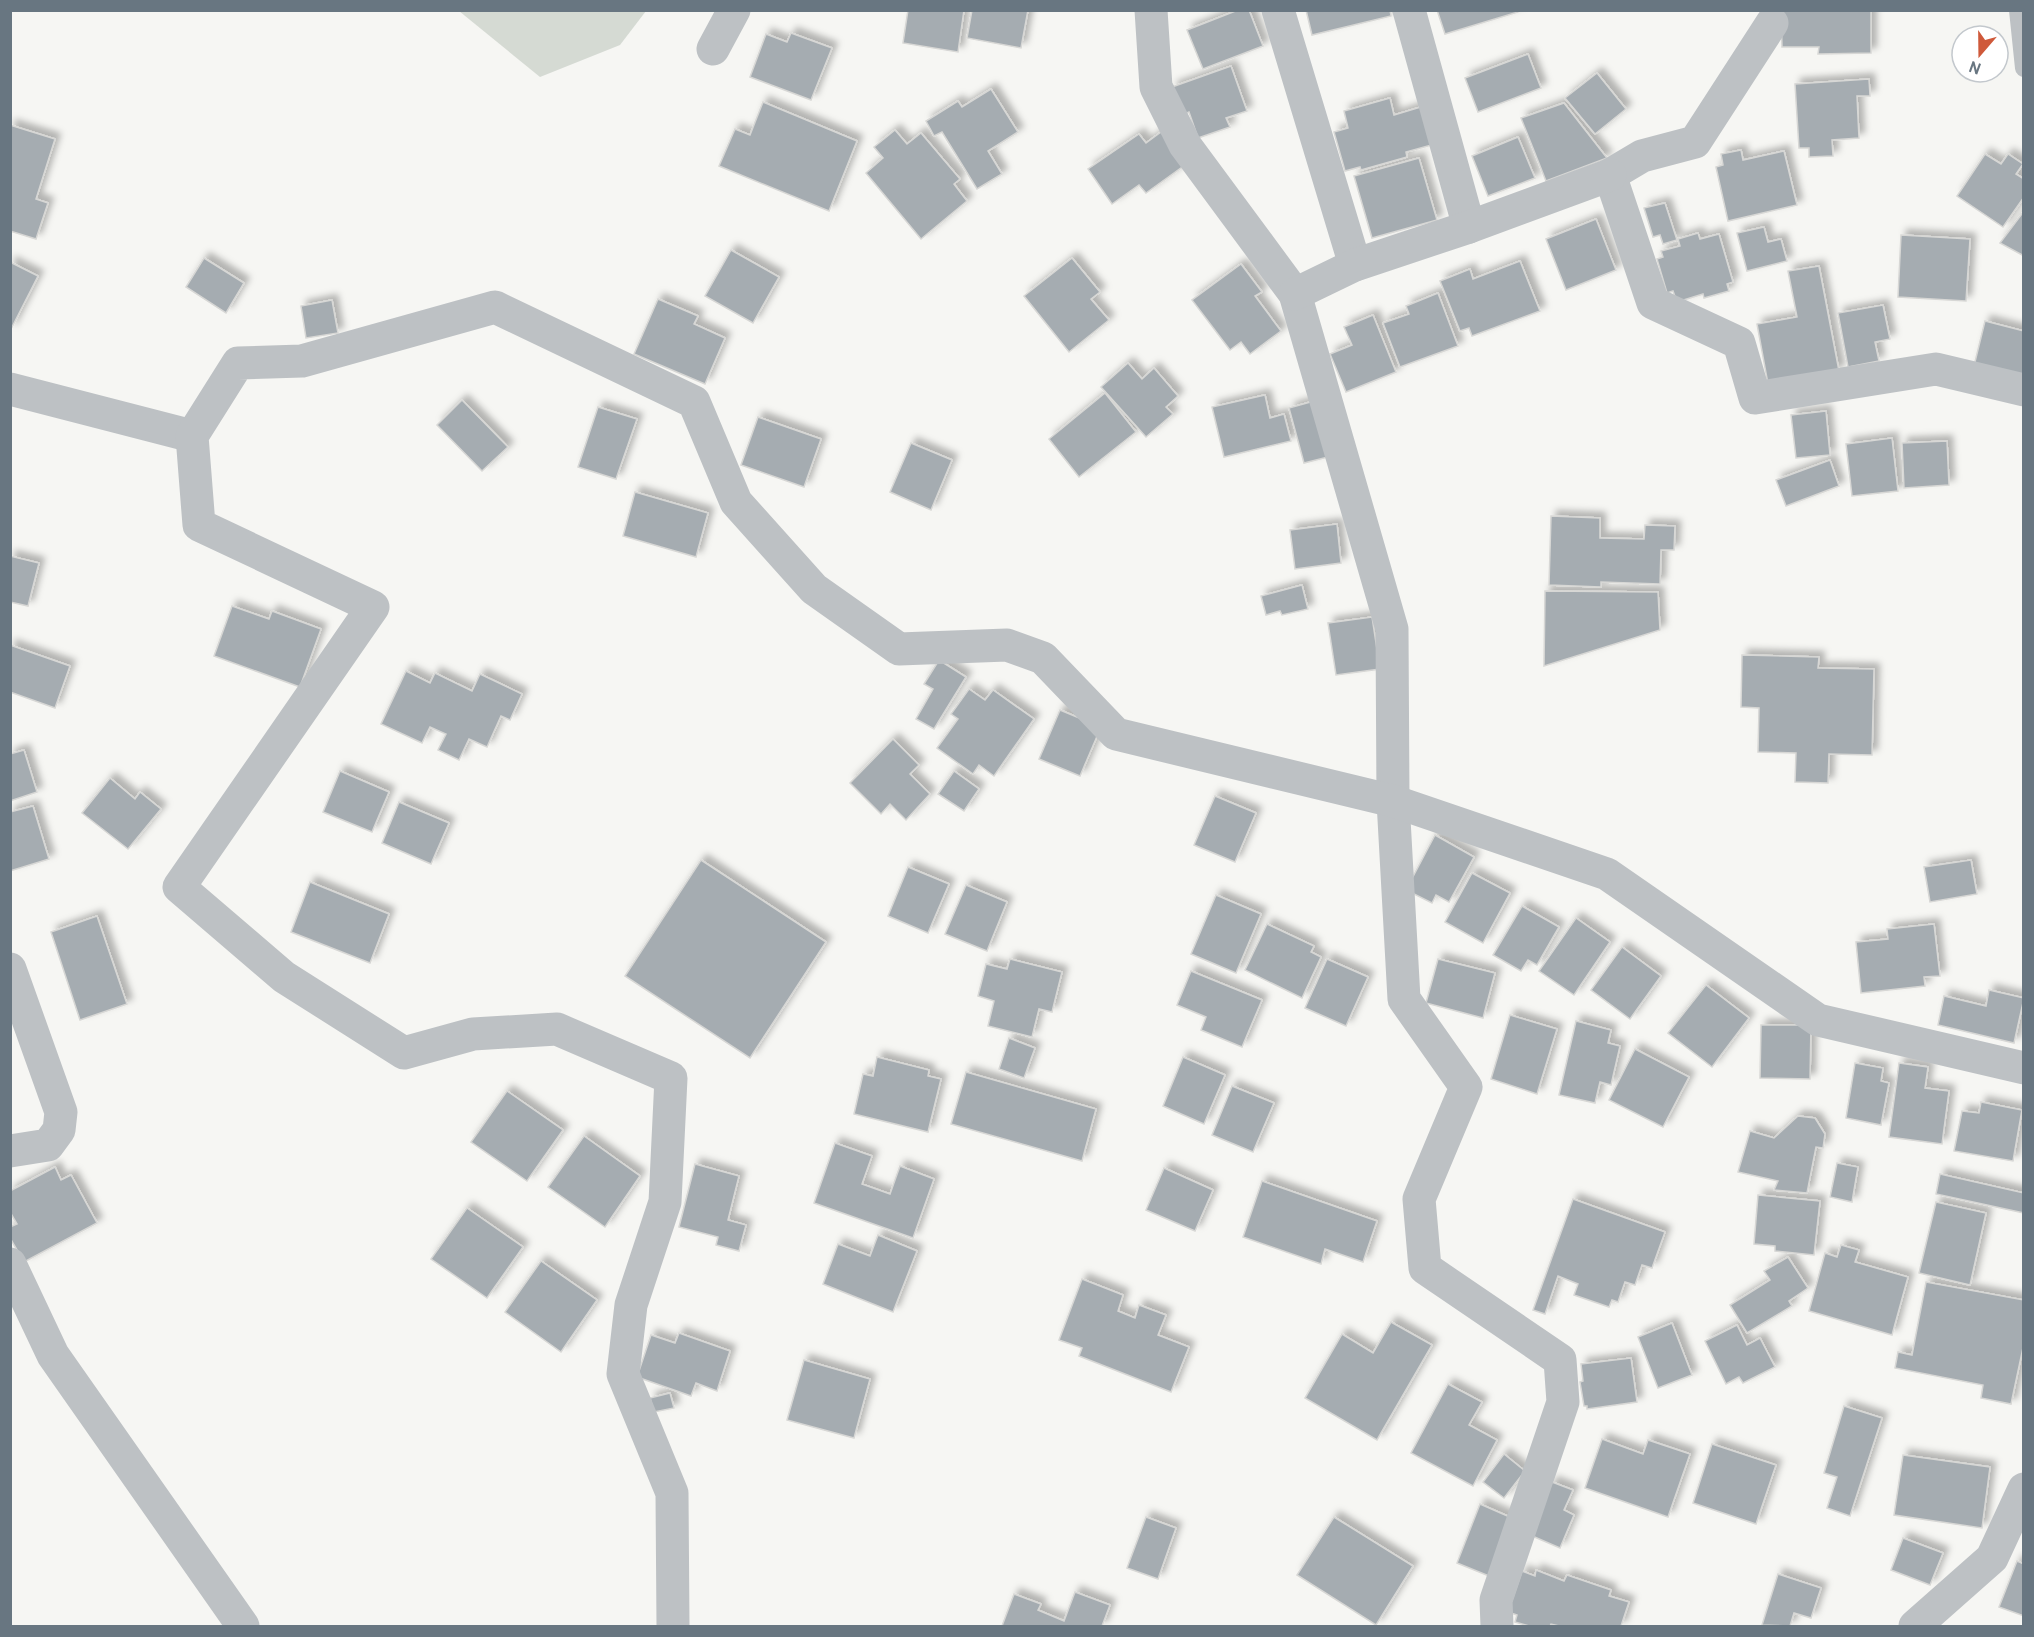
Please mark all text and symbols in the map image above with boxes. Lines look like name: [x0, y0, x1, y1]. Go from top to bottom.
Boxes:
north arrow: [1950, 24, 2010, 84]
text: N: [1967, 55, 1984, 78]

